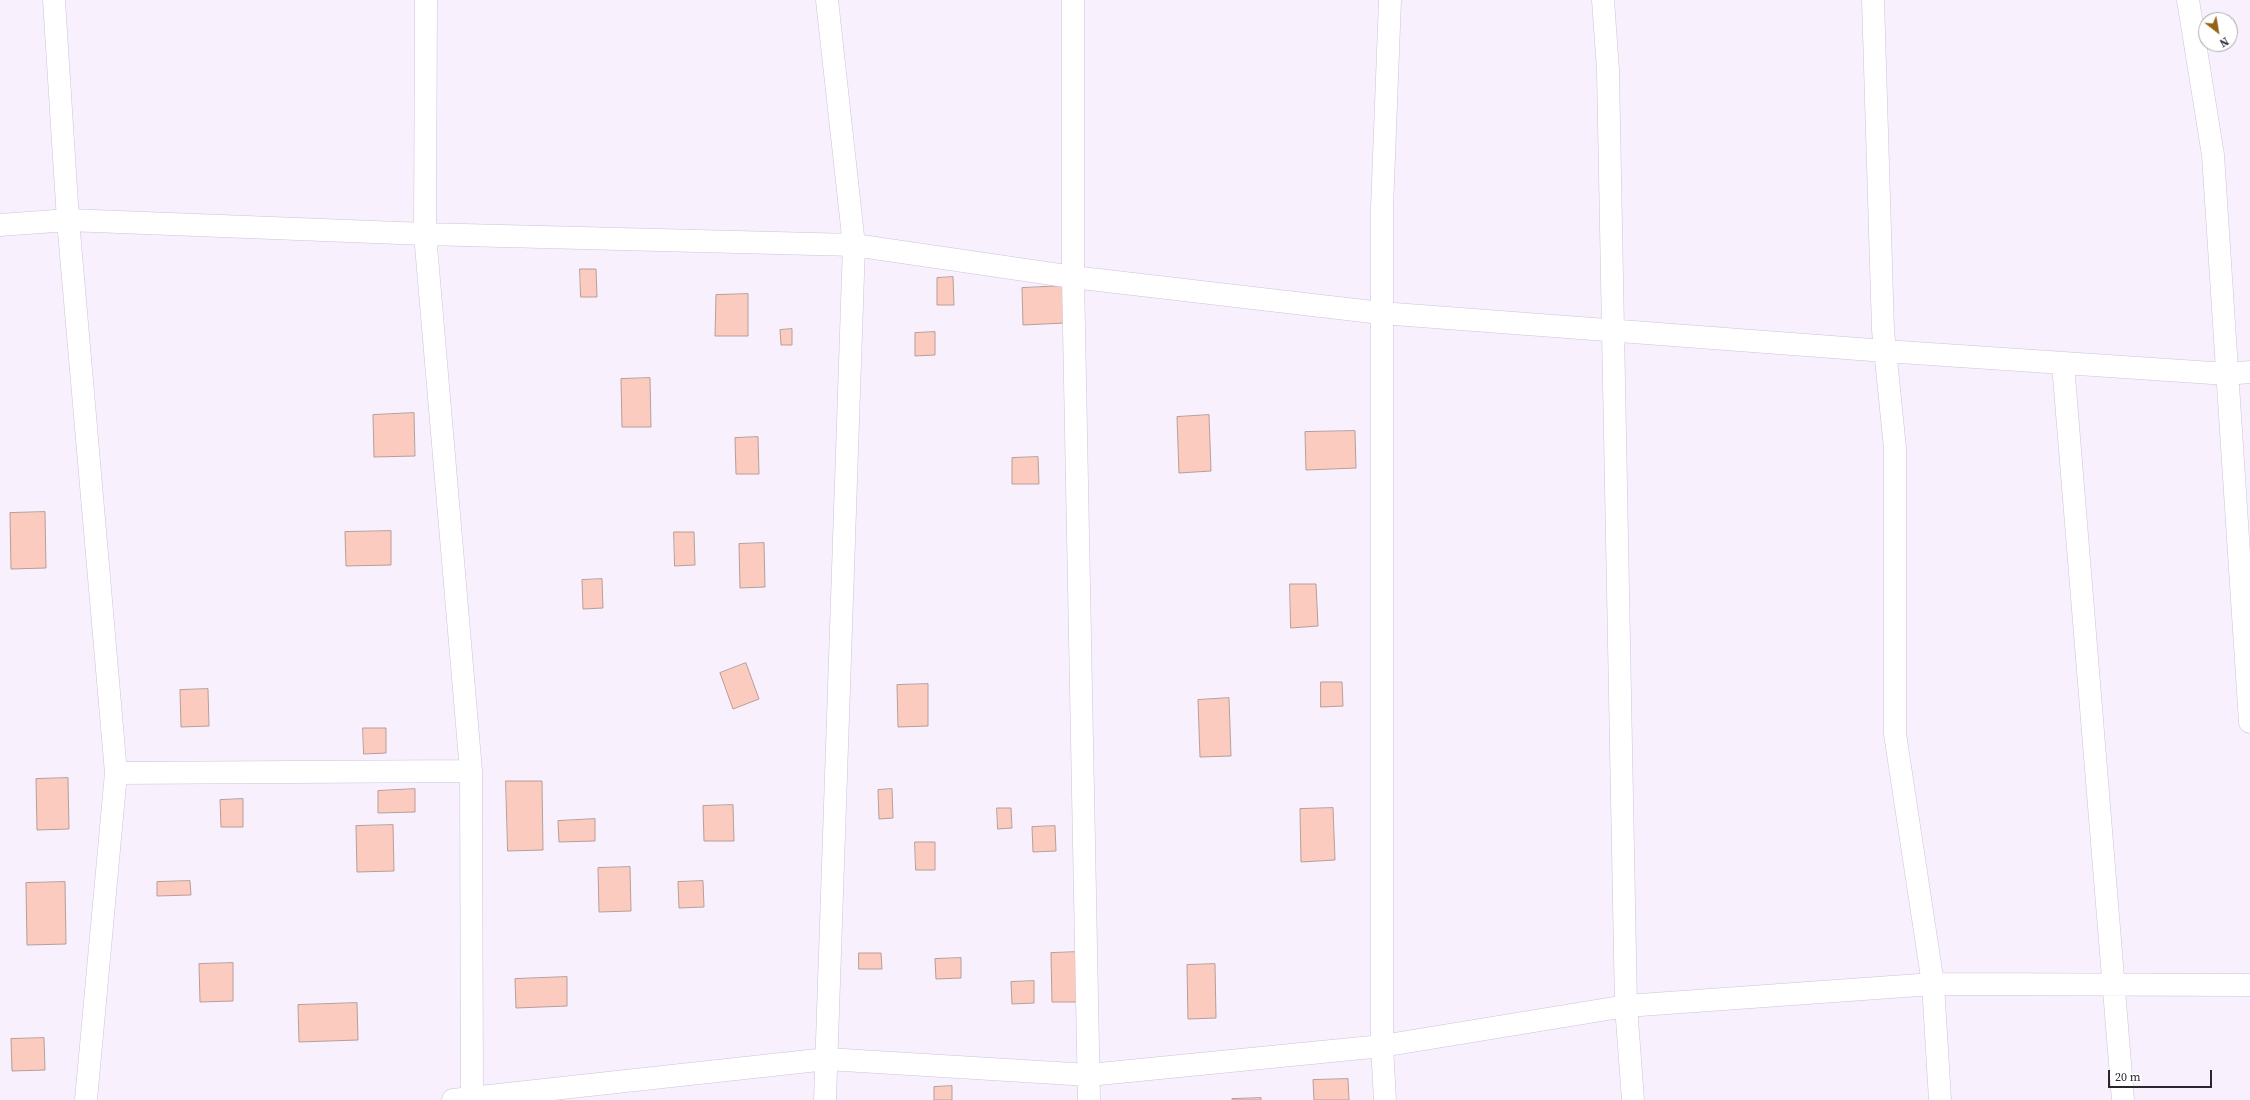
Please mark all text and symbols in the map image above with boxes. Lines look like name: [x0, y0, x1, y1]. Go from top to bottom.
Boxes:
north arrow: [2198, 12, 2238, 52]
text: N: [2217, 33, 2231, 50]
scale bar: [2110, 1062, 2214, 1088]
text: 20 m: [2115, 1069, 2141, 1085]

